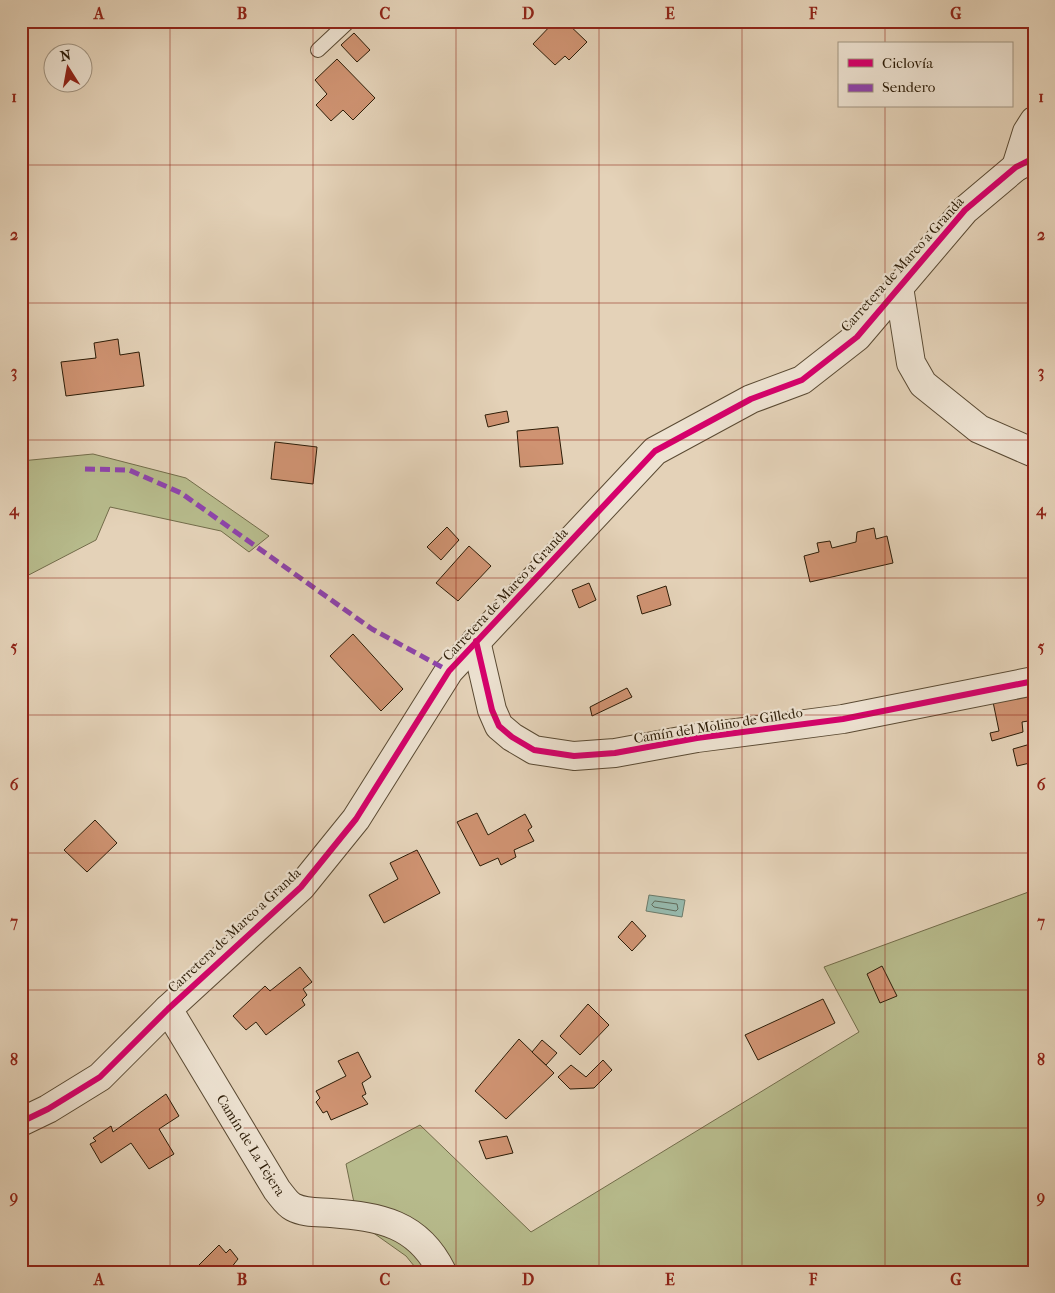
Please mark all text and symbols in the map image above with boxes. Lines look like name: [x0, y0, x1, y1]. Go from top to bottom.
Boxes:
text: A: [93, 4, 105, 23]
text: B: [237, 4, 247, 23]
text: C: [380, 4, 391, 23]
text: D: [522, 4, 534, 23]
text: E: [665, 4, 675, 23]
text: F: [808, 4, 818, 23]
text: G: [950, 4, 962, 23]
north arrow: [42, 42, 92, 92]
legend: [838, 42, 1012, 108]
text: N: [59, 46, 73, 65]
text: Ciclovía: [882, 54, 934, 72]
text: Sendero: [882, 78, 936, 96]
text: 1: [11, 87, 17, 106]
text: 1: [1038, 87, 1044, 106]
street label: Carretera de Mareo a Granda: [837, 193, 968, 335]
text: 2: [10, 225, 18, 244]
text: 2: [1037, 225, 1045, 244]
text: 3: [11, 362, 17, 382]
text: 3: [1038, 362, 1044, 382]
text: 4: [8, 500, 20, 520]
text: 4: [1035, 500, 1047, 520]
street label: Carretera de Mareo a Granda: [439, 524, 572, 664]
text: 5: [11, 637, 18, 656]
text: 5: [1038, 637, 1045, 656]
street label: Camín del Molino de Gilledo: [632, 704, 804, 747]
text: 6: [10, 775, 19, 794]
text: 6: [1037, 775, 1046, 794]
street label: Carretera de Mareo a Granda: [164, 864, 305, 997]
text: 7: [9, 912, 18, 931]
text: 7: [1036, 912, 1045, 931]
text: 8: [10, 1050, 18, 1069]
text: 8: [1037, 1050, 1045, 1069]
street label: Camín de La Tejera: [213, 1091, 289, 1200]
text: 9: [9, 1187, 18, 1207]
text: 9: [1036, 1187, 1045, 1207]
text: A: [93, 1270, 105, 1289]
text: B: [237, 1270, 247, 1289]
text: C: [380, 1270, 391, 1289]
text: D: [522, 1270, 534, 1289]
text: E: [665, 1270, 675, 1289]
text: F: [808, 1270, 818, 1289]
text: G: [950, 1270, 962, 1289]

